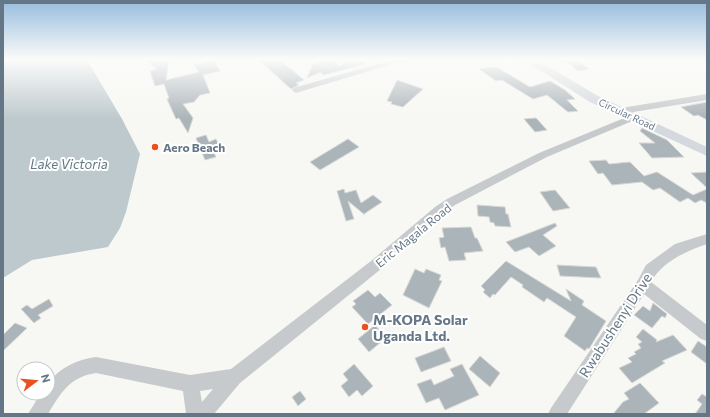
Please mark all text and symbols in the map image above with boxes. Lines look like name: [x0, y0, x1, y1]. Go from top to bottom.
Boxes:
street label: Circular Road: [597, 96, 657, 132]
place label: Aero Beach: [163, 140, 225, 154]
marker: Aero Beach: [150, 142, 160, 152]
water label: Lake Victoria: [30, 156, 108, 172]
street label: Eric Magala Road: [372, 200, 454, 270]
street label: Rwabushenyi Drive: [575, 270, 655, 380]
place label: M-KOPA Solar Uganda Ltd.: [373, 311, 468, 344]
marker: M-KOPA Solar Uganda Ltd.: [360, 322, 370, 332]
north arrow: [16, 361, 56, 401]
text: N: [39, 372, 53, 384]

